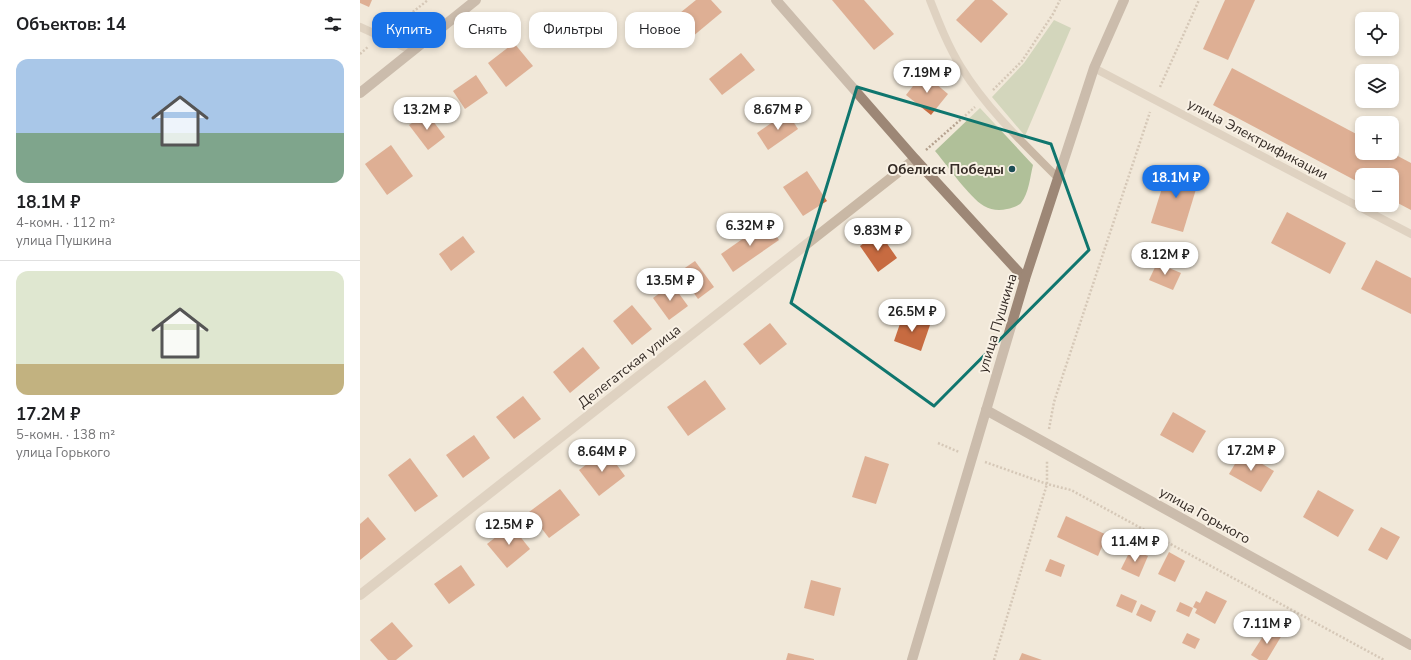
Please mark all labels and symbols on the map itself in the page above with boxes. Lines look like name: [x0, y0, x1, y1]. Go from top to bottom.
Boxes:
pin: 7.19M ₽: [890, 60, 964, 94]
street label: улица Электрификации: [1184, 94, 1331, 185]
pin: 13.2M ₽: [390, 97, 464, 131]
pin: 8.67M ₽: [741, 97, 815, 131]
place label: Обелиск Победы: [887, 160, 1004, 179]
marker: Обелиск Победы: [1007, 164, 1017, 174]
pin: 18.1M ₽: [1139, 165, 1213, 199]
pin: 6.32M ₽: [713, 213, 787, 247]
pin: 9.83M ₽: [841, 218, 915, 252]
pin: 8.12M ₽: [1128, 242, 1202, 276]
pin: 13.5M ₽: [633, 268, 707, 302]
street label: улица Пушкина: [973, 271, 1022, 375]
pin: 26.5M ₽: [875, 299, 949, 333]
street label: Делегатская улица: [574, 320, 685, 413]
pin: 17.2M ₽: [1214, 438, 1288, 472]
pin: 8.64M ₽: [565, 439, 639, 473]
street label: улица Горького: [1156, 482, 1254, 548]
pin: 12.5M ₽: [472, 512, 546, 546]
pin: 11.4M ₽: [1098, 529, 1172, 563]
pin: 7.11M ₽: [1230, 611, 1304, 645]

